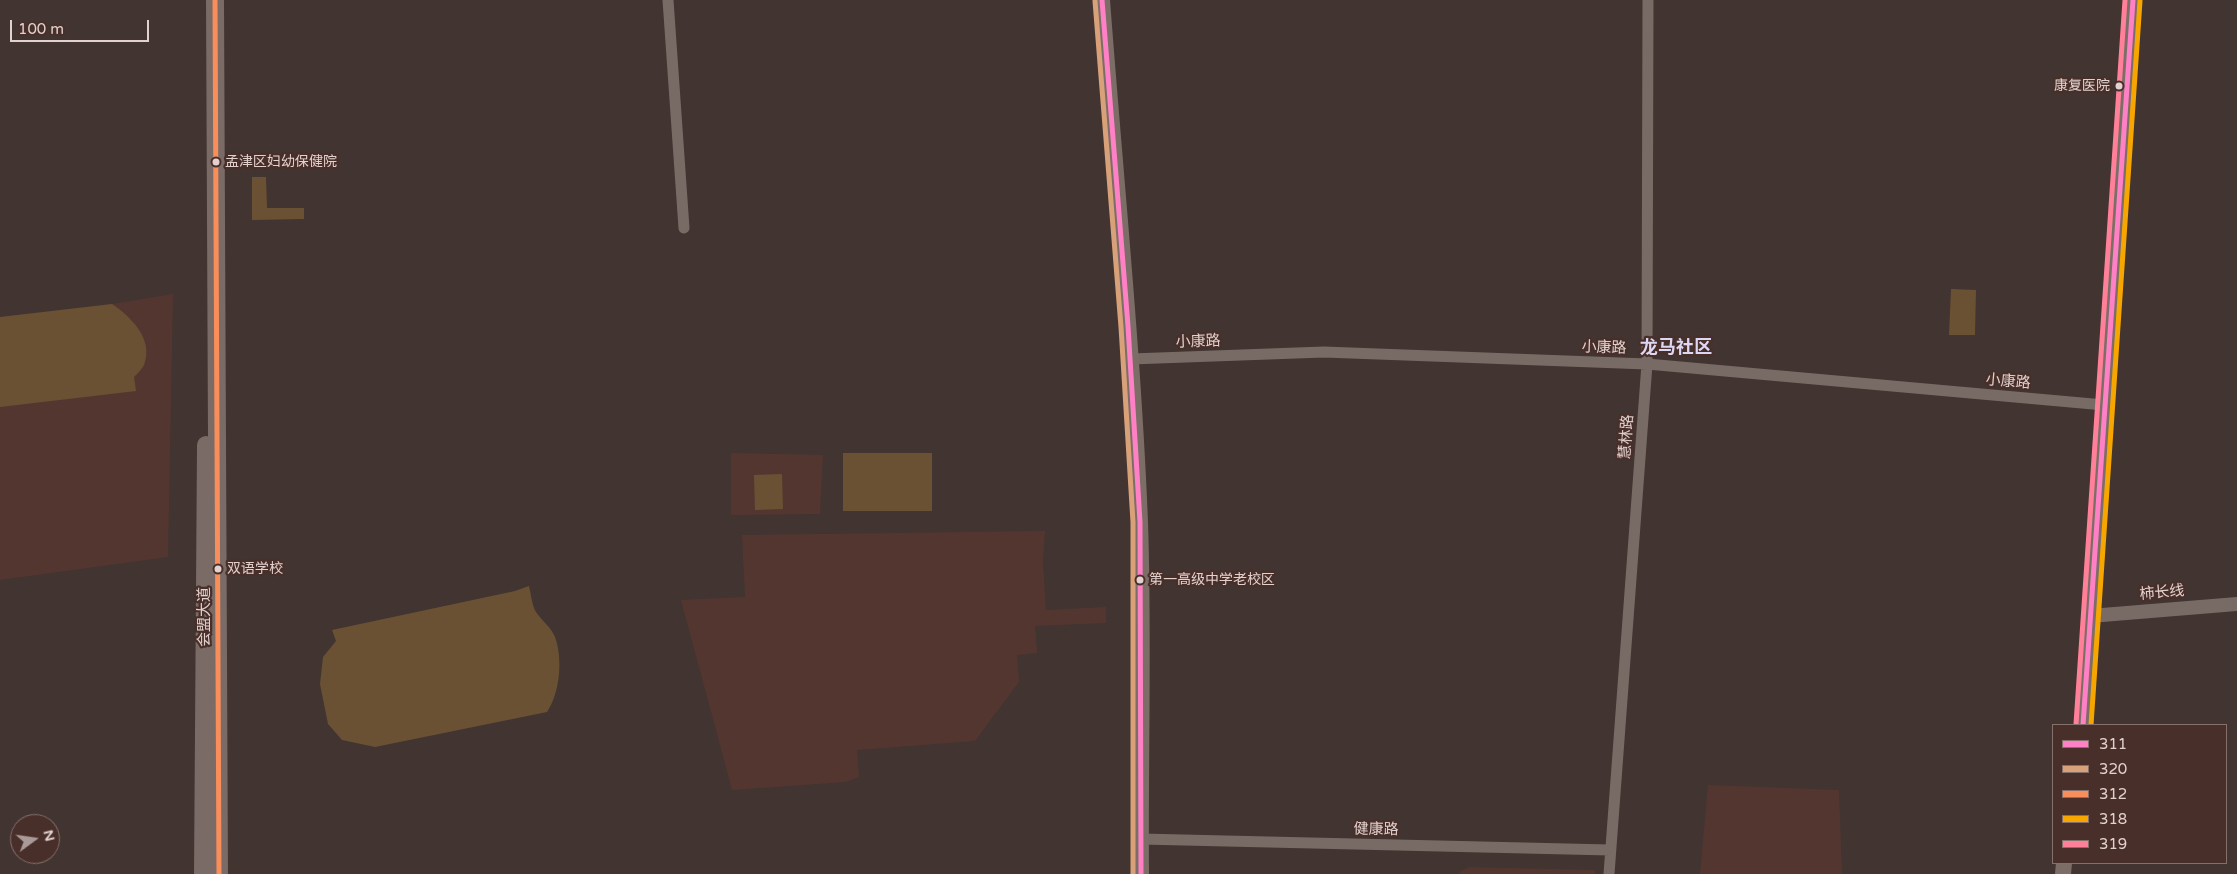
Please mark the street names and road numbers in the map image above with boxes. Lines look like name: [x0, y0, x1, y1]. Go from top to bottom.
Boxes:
street label: 小康路: [1175, 332, 1221, 352]
street label: 小康路: [1581, 338, 1627, 358]
street label: 小康路: [1985, 371, 2031, 393]
street label: 慧林路: [1616, 414, 1638, 460]
street label: 柿长线: [2139, 582, 2185, 604]
street label: 会盟大道: [196, 587, 214, 647]
street label: 健康路: [1353, 821, 1399, 839]

